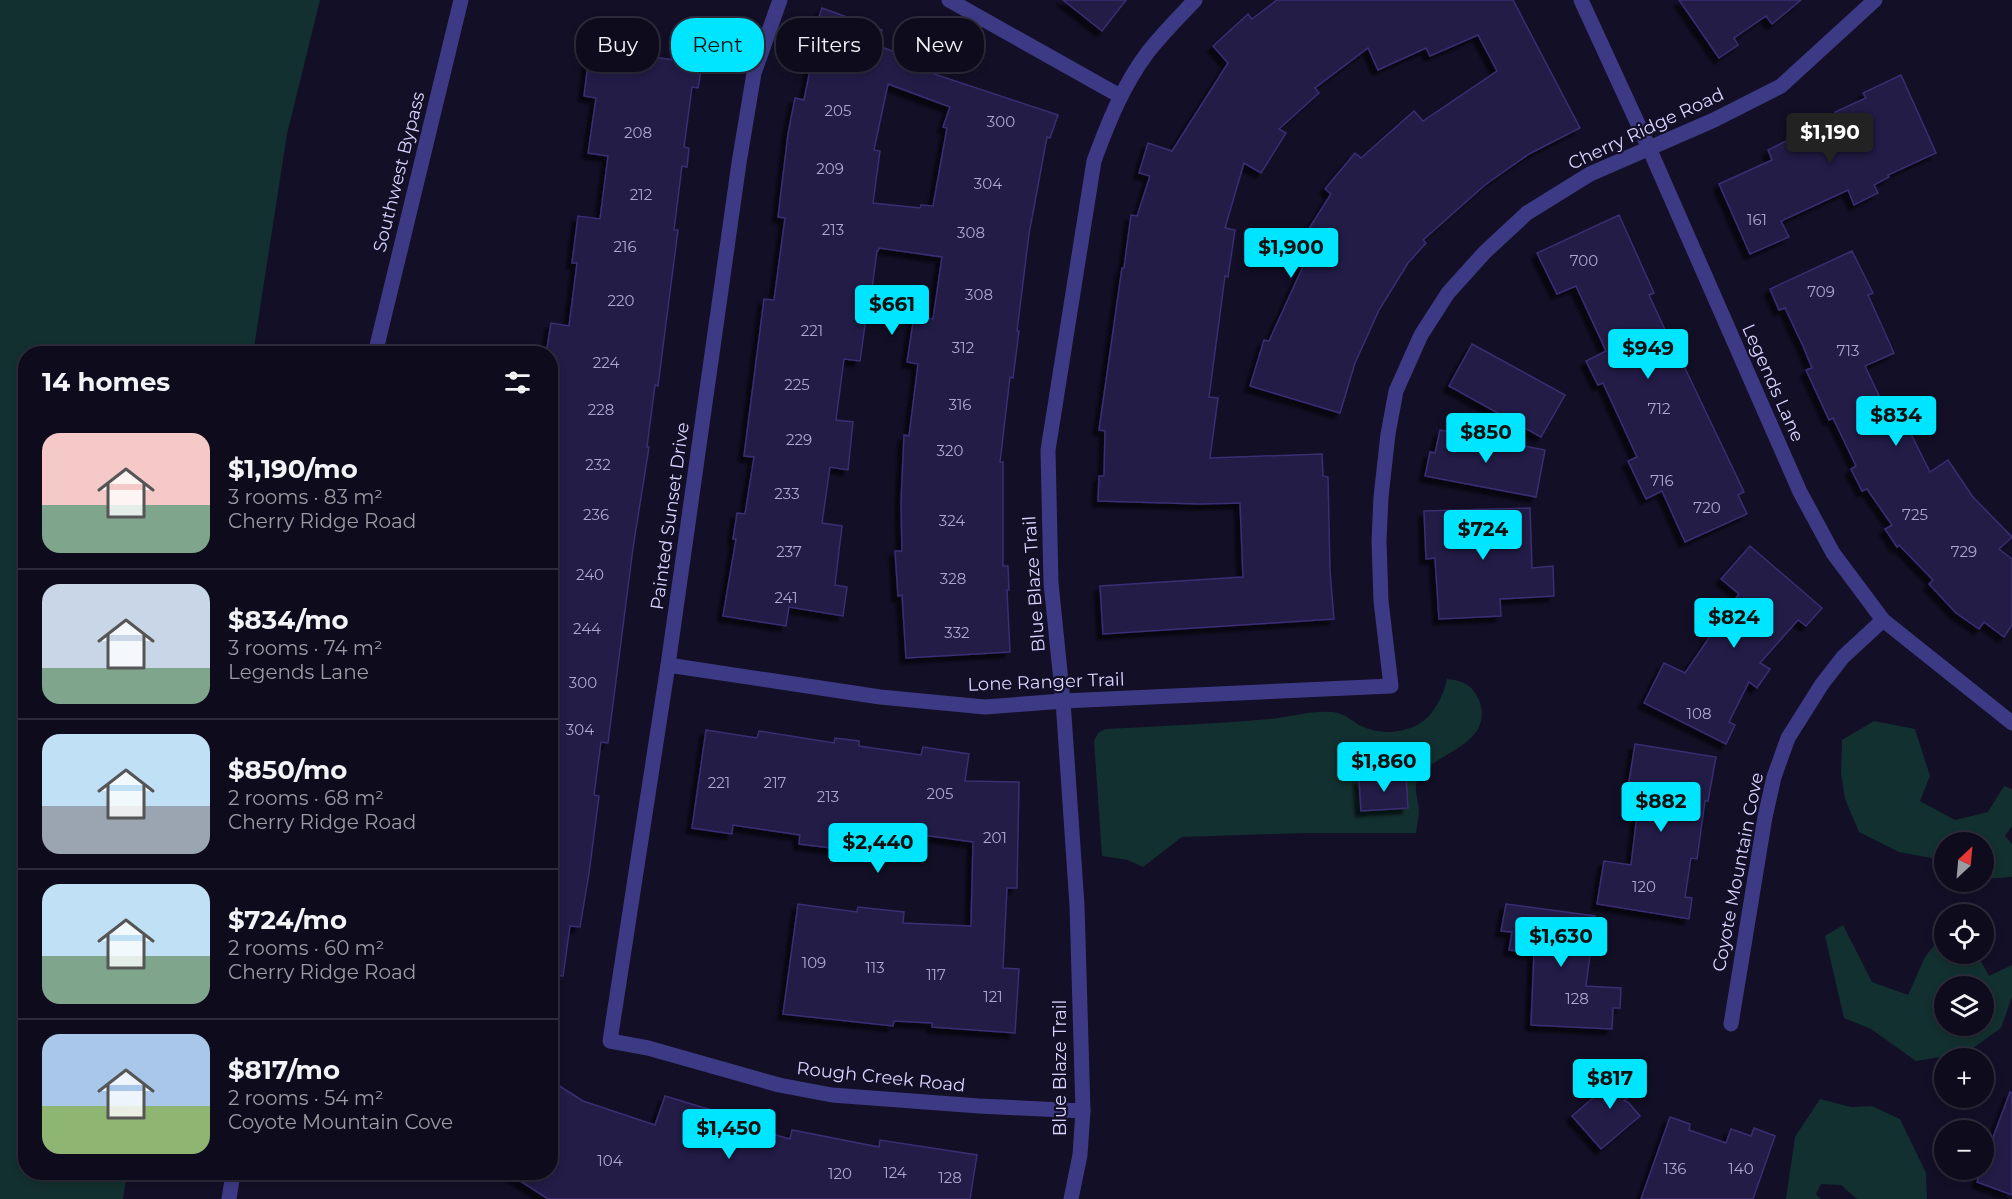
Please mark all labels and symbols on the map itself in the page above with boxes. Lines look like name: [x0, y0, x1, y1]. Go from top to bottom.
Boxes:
street label: Cherry Ridge Road: [1565, 83, 1727, 175]
street label: Southwest Bypass: [368, 89, 430, 255]
house number: 205: [825, 101, 851, 120]
house number: 300: [987, 112, 1015, 131]
pin: $1,190: [1781, 113, 1879, 164]
house number: 208: [624, 123, 652, 142]
house number: 209: [816, 159, 844, 178]
house number: 304: [974, 174, 1002, 193]
house number: 212: [630, 185, 652, 204]
house number: 161: [1747, 210, 1767, 229]
house number: 213: [822, 220, 844, 239]
house number: 308: [957, 223, 985, 242]
pin: $1,900: [1242, 228, 1340, 279]
house number: 216: [613, 237, 637, 256]
house number: 700: [1570, 251, 1598, 270]
house number: 709: [1807, 282, 1835, 301]
pin: $661: [856, 285, 928, 336]
house number: 308: [965, 285, 993, 304]
house number: 220: [608, 291, 635, 310]
house number: 221: [801, 321, 823, 340]
street label: Legends Lane: [1737, 321, 1809, 445]
pin: $949: [1612, 329, 1684, 380]
house number: 312: [952, 338, 974, 357]
house number: 713: [1837, 341, 1859, 360]
house number: 224: [593, 353, 619, 372]
house number: 225: [784, 375, 810, 394]
house number: 316: [948, 395, 972, 414]
pin: $834: [1860, 396, 1932, 447]
house number: 712: [1648, 399, 1670, 418]
house number: 228: [588, 400, 614, 419]
pin: $850: [1450, 413, 1522, 464]
street label: Painted Sunset Drive: [646, 421, 694, 611]
house number: 229: [786, 430, 812, 449]
house number: 320: [937, 441, 963, 460]
house number: 232: [585, 455, 611, 474]
house number: 716: [1650, 471, 1674, 490]
house number: 233: [774, 484, 800, 503]
house number: 720: [1693, 498, 1721, 517]
house number: 236: [583, 505, 609, 524]
house number: 725: [1902, 505, 1928, 524]
pin: $724: [1447, 510, 1519, 561]
house number: 324: [939, 511, 965, 530]
street label: Blue Blaze Trail: [1018, 515, 1050, 653]
house number: 237: [776, 542, 802, 561]
house number: 729: [1951, 542, 1977, 561]
house number: 240: [576, 565, 604, 584]
house number: 328: [940, 569, 966, 588]
house number: 241: [774, 588, 798, 607]
pin: $824: [1698, 598, 1770, 649]
house number: 244: [573, 619, 601, 638]
house number: 332: [944, 623, 970, 642]
street label: Lone Ranger Trail: [967, 668, 1125, 696]
house number: 300: [569, 673, 597, 692]
house number: 108: [1687, 704, 1711, 723]
house number: 304: [566, 720, 594, 739]
pin: $1,860: [1335, 742, 1433, 793]
street label: Coyote Mountain Cove: [1708, 770, 1768, 973]
house number: 221: [708, 773, 730, 792]
house number: 217: [764, 773, 787, 792]
pin: $882: [1625, 782, 1697, 833]
house number: 205: [927, 784, 953, 803]
house number: 213: [817, 787, 839, 806]
pin: $2,440: [829, 823, 927, 874]
house number: 201: [983, 828, 1007, 847]
north arrow: [1934, 832, 1994, 892]
house number: 120: [1632, 877, 1656, 896]
pin: $1,630: [1512, 917, 1610, 968]
house number: 109: [802, 953, 826, 972]
house number: 113: [865, 958, 885, 977]
house number: 117: [926, 965, 946, 984]
house number: 121: [983, 987, 1003, 1006]
house number: 128: [1565, 989, 1589, 1008]
street label: Blue Blaze Trail: [1049, 1000, 1071, 1136]
street label: Rough Creek Road: [795, 1057, 967, 1097]
pin: $817: [1574, 1059, 1646, 1110]
pin: $1,450: [680, 1109, 778, 1160]
house number: 104: [597, 1151, 623, 1170]
house number: 136: [1663, 1159, 1687, 1178]
house number: 140: [1728, 1159, 1754, 1178]
house number: 124: [883, 1163, 907, 1182]
house number: 120: [828, 1164, 852, 1183]
house number: 128: [938, 1168, 962, 1187]

